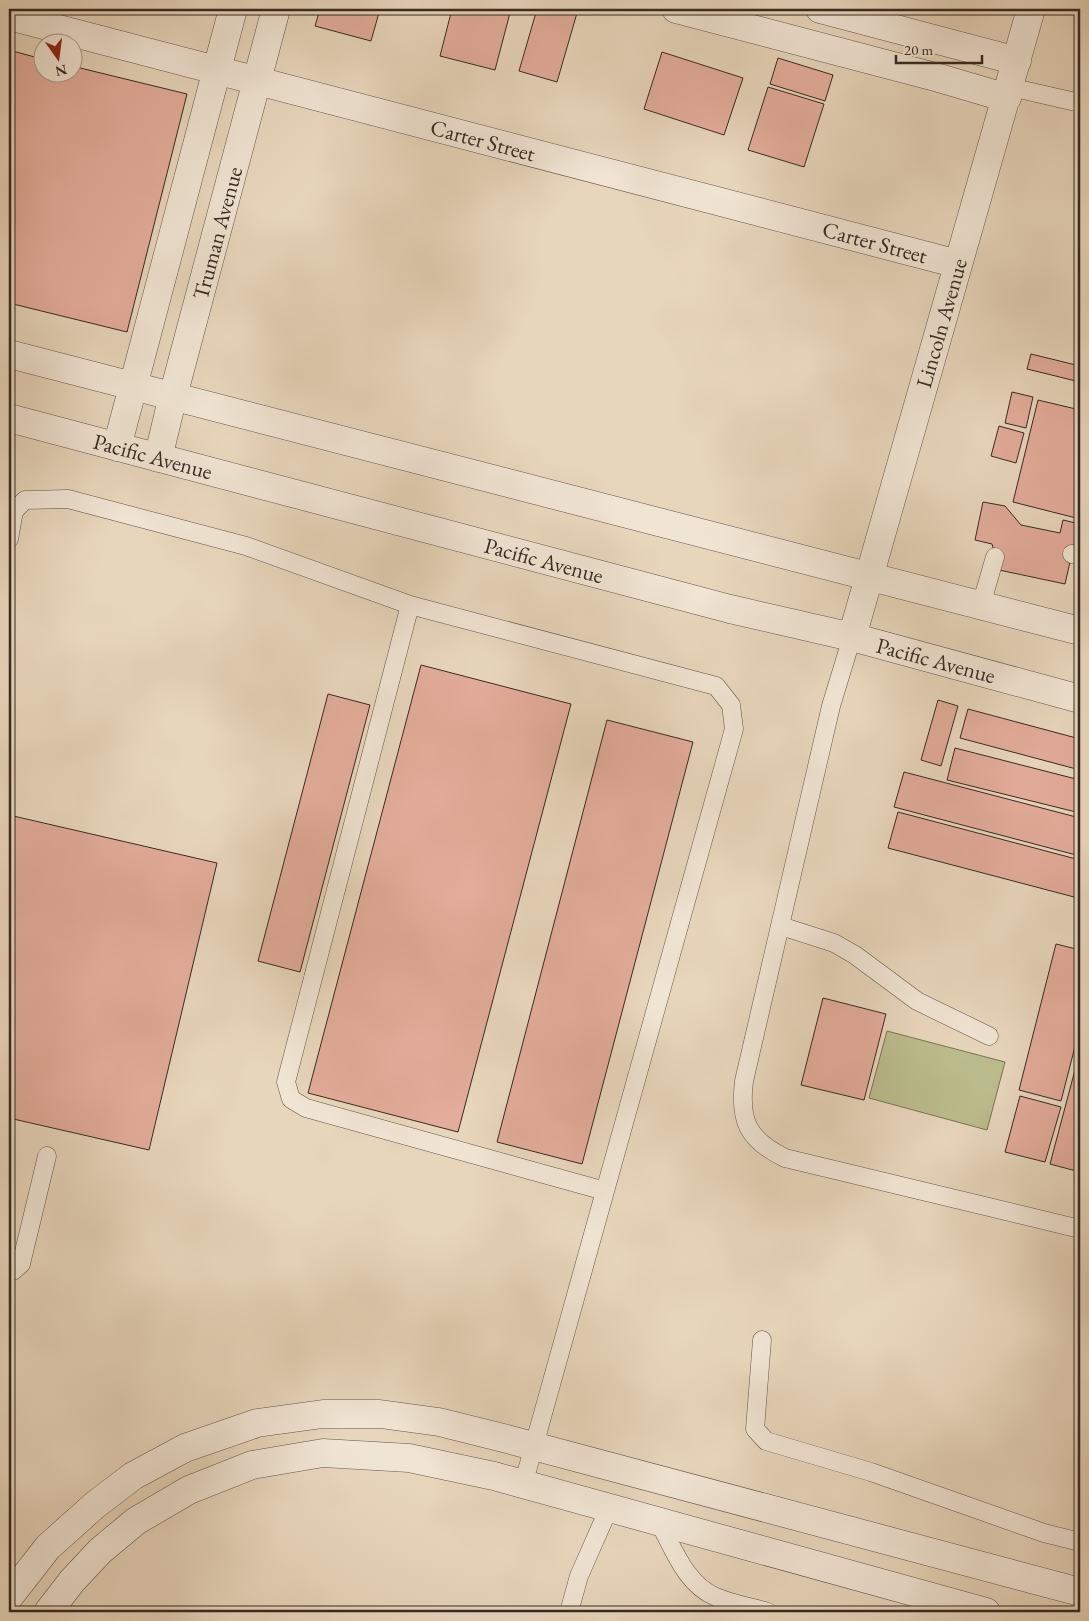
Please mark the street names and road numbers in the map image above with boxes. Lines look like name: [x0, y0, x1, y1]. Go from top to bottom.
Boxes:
street label: Carter Street: [427, 113, 539, 168]
street label: Truman Avenue: [186, 163, 249, 303]
street label: Carter Street: [819, 215, 931, 270]
street label: Lincoln Avenue: [909, 255, 974, 391]
street label: Pacific Avenue: [90, 427, 216, 486]
street label: Pacific Avenue: [481, 531, 607, 590]
street label: Pacific Avenue: [873, 631, 999, 690]

